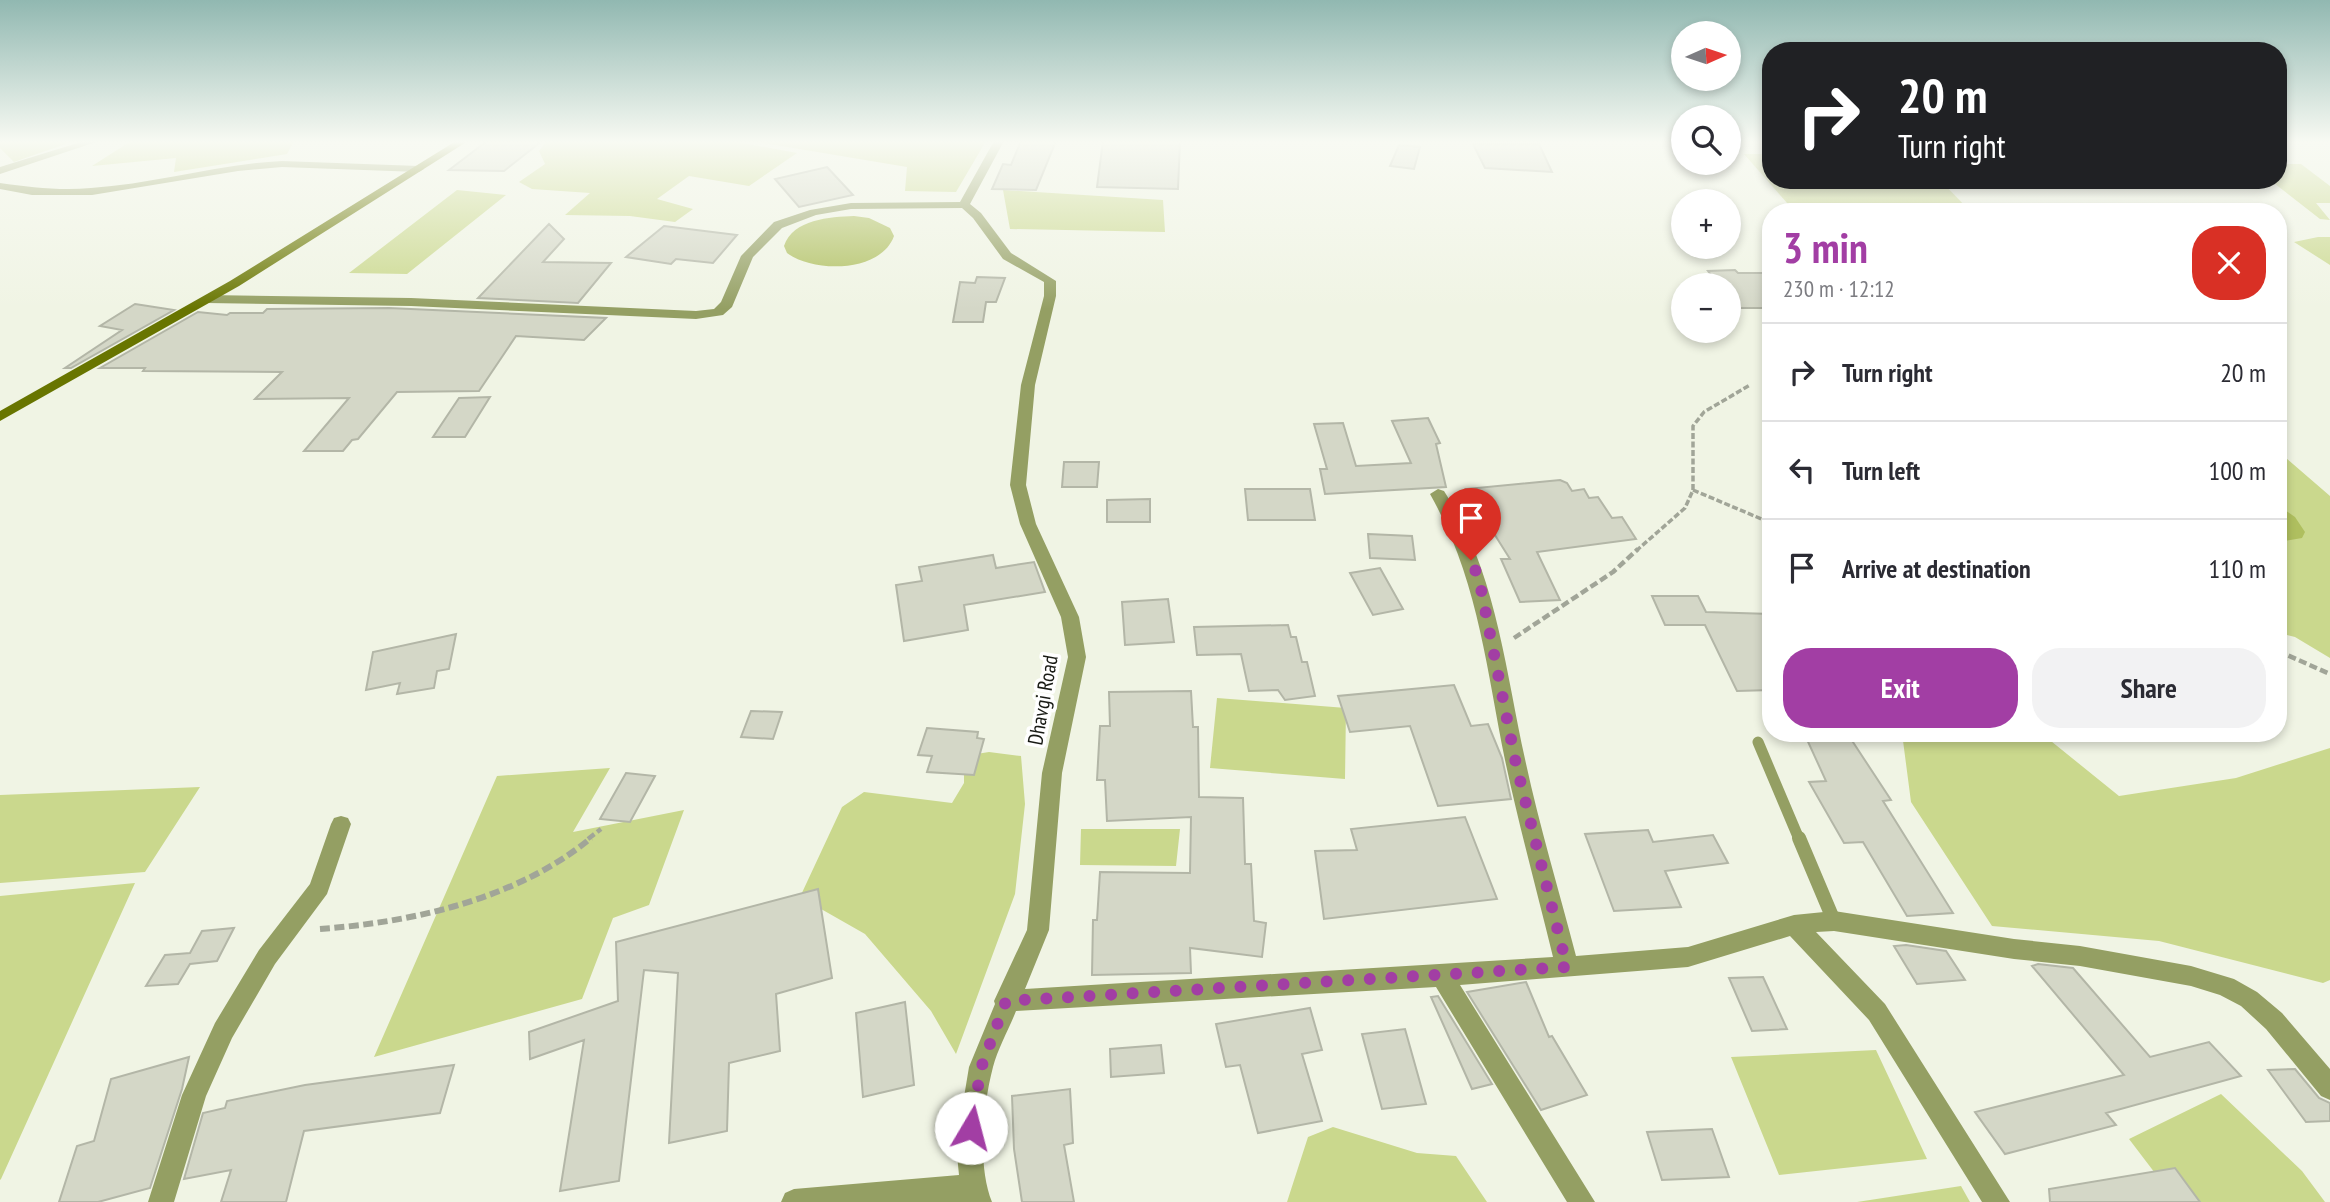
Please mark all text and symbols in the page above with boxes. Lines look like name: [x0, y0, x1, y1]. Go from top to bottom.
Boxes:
north arrow: [1671, 21, 1741, 91]
map controls: [1671, 21, 1741, 343]
text: 20 m: [1898, 63, 1987, 127]
icon: right: [1783, 70, 1874, 161]
button: search: [1671, 105, 1741, 175]
text: Turn right: [1898, 125, 2006, 167]
button: +: [1671, 189, 1741, 259]
text: 3 min: [1783, 220, 1868, 275]
button: close: [2192, 226, 2266, 300]
button: −: [1671, 273, 1741, 343]
text: 230 m · 12:12: [1783, 274, 1895, 303]
icon: right: [1783, 353, 1821, 391]
text: Turn right: [1842, 356, 1933, 389]
text: 20 m: [2220, 356, 2266, 389]
icon: left: [1783, 451, 1821, 489]
text: Turn left: [1842, 454, 1920, 487]
text: 100 m: [2208, 454, 2266, 487]
pin: [1441, 488, 1501, 560]
icon: arrive: [1452, 499, 1490, 537]
icon: arrive: [1783, 549, 1821, 587]
text: Arrive at destination: [1842, 552, 2031, 585]
text: 110 m: [2208, 552, 2266, 585]
button: Exit: [1783, 648, 2018, 728]
button: Share: [2032, 648, 2266, 728]
street label: Dhavgi Road: [1021, 653, 1064, 747]
position arrow: [934, 1091, 1008, 1165]

